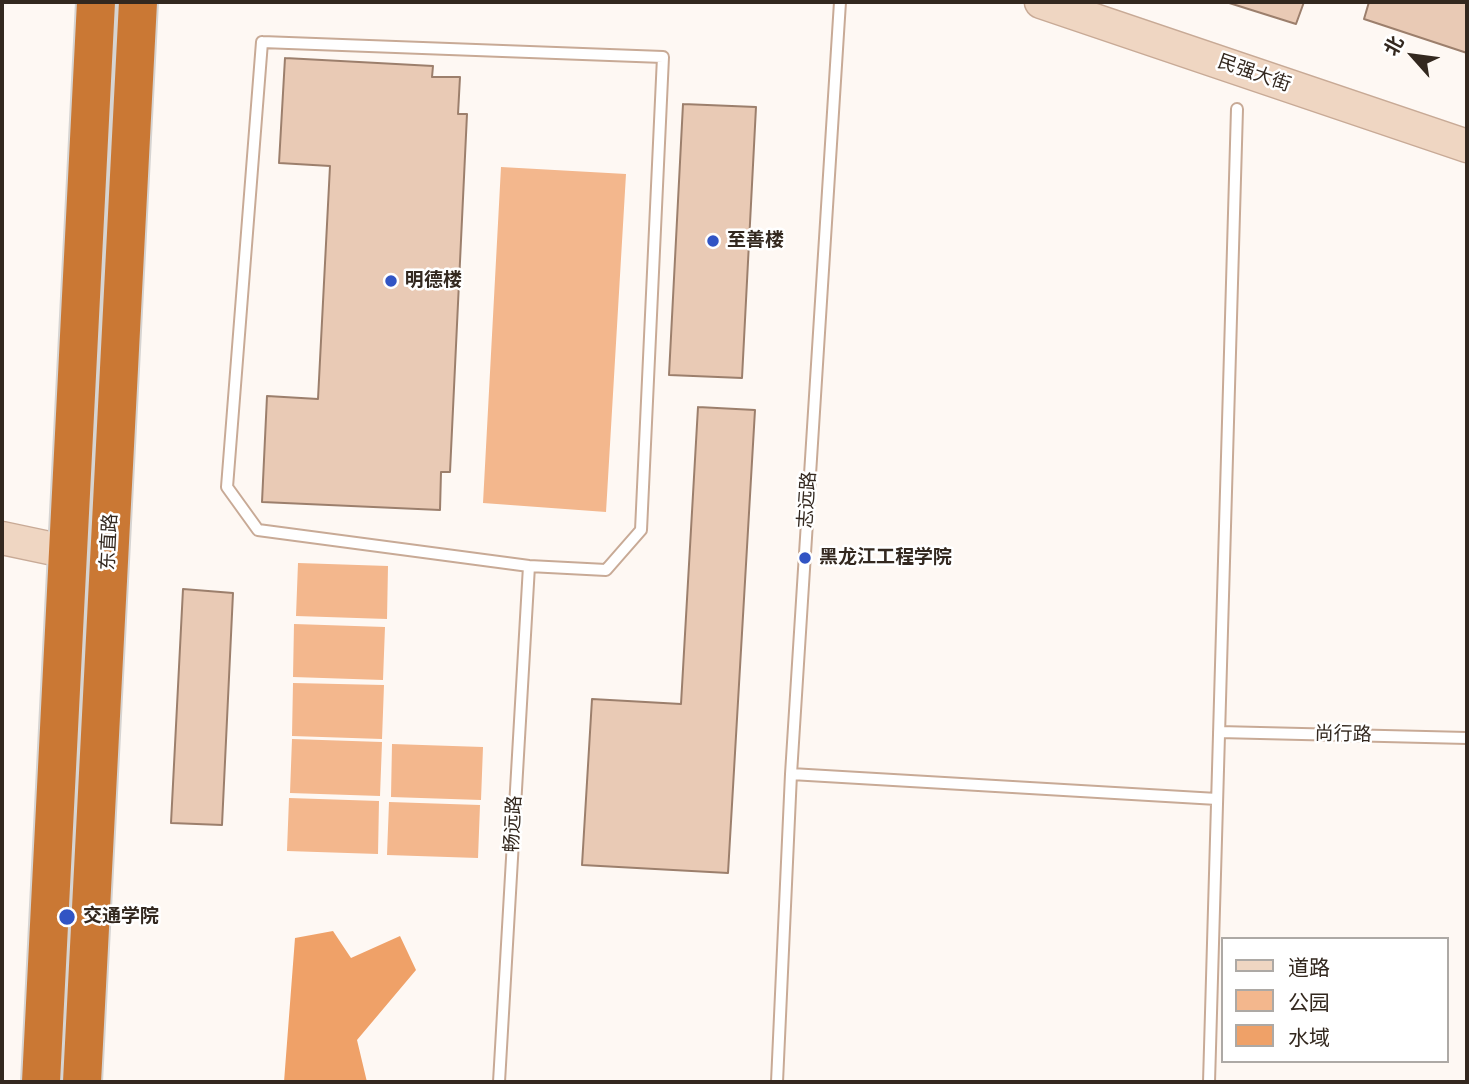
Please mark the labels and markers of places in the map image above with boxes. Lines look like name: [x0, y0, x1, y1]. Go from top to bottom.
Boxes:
place label: 至善楼: [727, 230, 784, 252]
marker: 至善楼: [705, 233, 721, 249]
place label: 明德楼: [405, 270, 462, 292]
marker: 明德楼: [383, 273, 399, 289]
place label: 黑龙江工程学院: [819, 547, 952, 569]
marker: 黑龙江工程学院: [797, 550, 813, 566]
place label: 交通学院: [83, 906, 159, 928]
marker: 交通学院: [57, 907, 77, 927]

